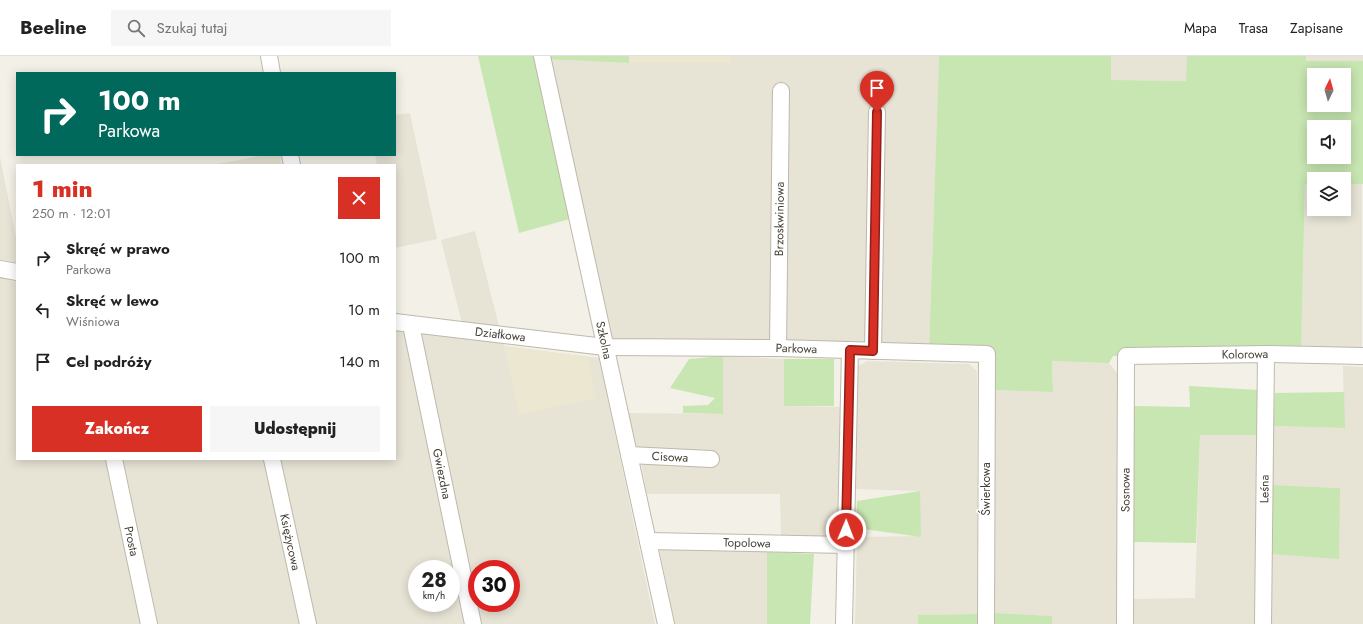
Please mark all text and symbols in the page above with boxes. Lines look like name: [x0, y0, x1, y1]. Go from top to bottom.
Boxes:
search box: [111, 10, 391, 46]
text: Beeline: [20, 14, 87, 41]
icon: search: [125, 17, 147, 39]
text: Szukaj tutaj: [157, 17, 228, 39]
text: Mapa: [1184, 18, 1217, 38]
text: Trasa: [1239, 18, 1268, 38]
text: Zapisane: [1290, 18, 1343, 38]
north arrow: [1307, 68, 1351, 112]
map controls: [1307, 68, 1351, 216]
pin: [860, 71, 894, 112]
icon: arrive: [866, 77, 888, 99]
text: 100 m: [98, 80, 181, 121]
icon: right: [32, 88, 84, 140]
text: Parkowa: [98, 118, 160, 144]
button: sound: [1307, 120, 1351, 164]
text: 1 min: [32, 171, 93, 206]
button: layers: [1307, 172, 1351, 216]
button: close: [338, 177, 380, 219]
street label: Brzoskwiniowa: [770, 181, 789, 256]
text: 250 m · 12:01: [32, 204, 111, 223]
text: Skręć w prawo: [66, 238, 170, 260]
icon: right: [32, 247, 54, 269]
text: 100 m: [339, 247, 380, 269]
text: Parkowa: [66, 260, 111, 279]
text: Skręć w lewo: [66, 290, 159, 312]
icon: left: [32, 299, 54, 321]
text: 10 m: [348, 299, 380, 321]
text: Wiśniowa: [66, 312, 120, 331]
street label: Szkolna: [591, 320, 617, 361]
street label: Działkowa: [474, 323, 527, 346]
street label: Parkowa: [775, 339, 818, 358]
street label: Kolorowa: [1222, 345, 1269, 364]
icon: arrive: [32, 351, 54, 373]
text: Cel podróży: [66, 351, 151, 373]
text: 140 m: [339, 351, 380, 373]
button: Zakończ: [32, 406, 202, 452]
button: Udostępnij: [210, 406, 380, 452]
street label: Gwiezdna: [428, 447, 456, 501]
street label: Cisowa: [651, 447, 689, 467]
street label: Świerkowa: [977, 462, 995, 516]
street label: Sosnowa: [1116, 467, 1135, 512]
street label: Leśna: [1255, 474, 1274, 503]
position arrow: [825, 509, 867, 551]
street label: Księżycowa: [275, 512, 305, 572]
street label: Prosta: [119, 524, 143, 558]
street label: Topolowa: [723, 534, 771, 552]
speed limit sign: 30: [468, 560, 520, 612]
text: 28: [421, 566, 447, 595]
text: km/h: [423, 588, 445, 603]

